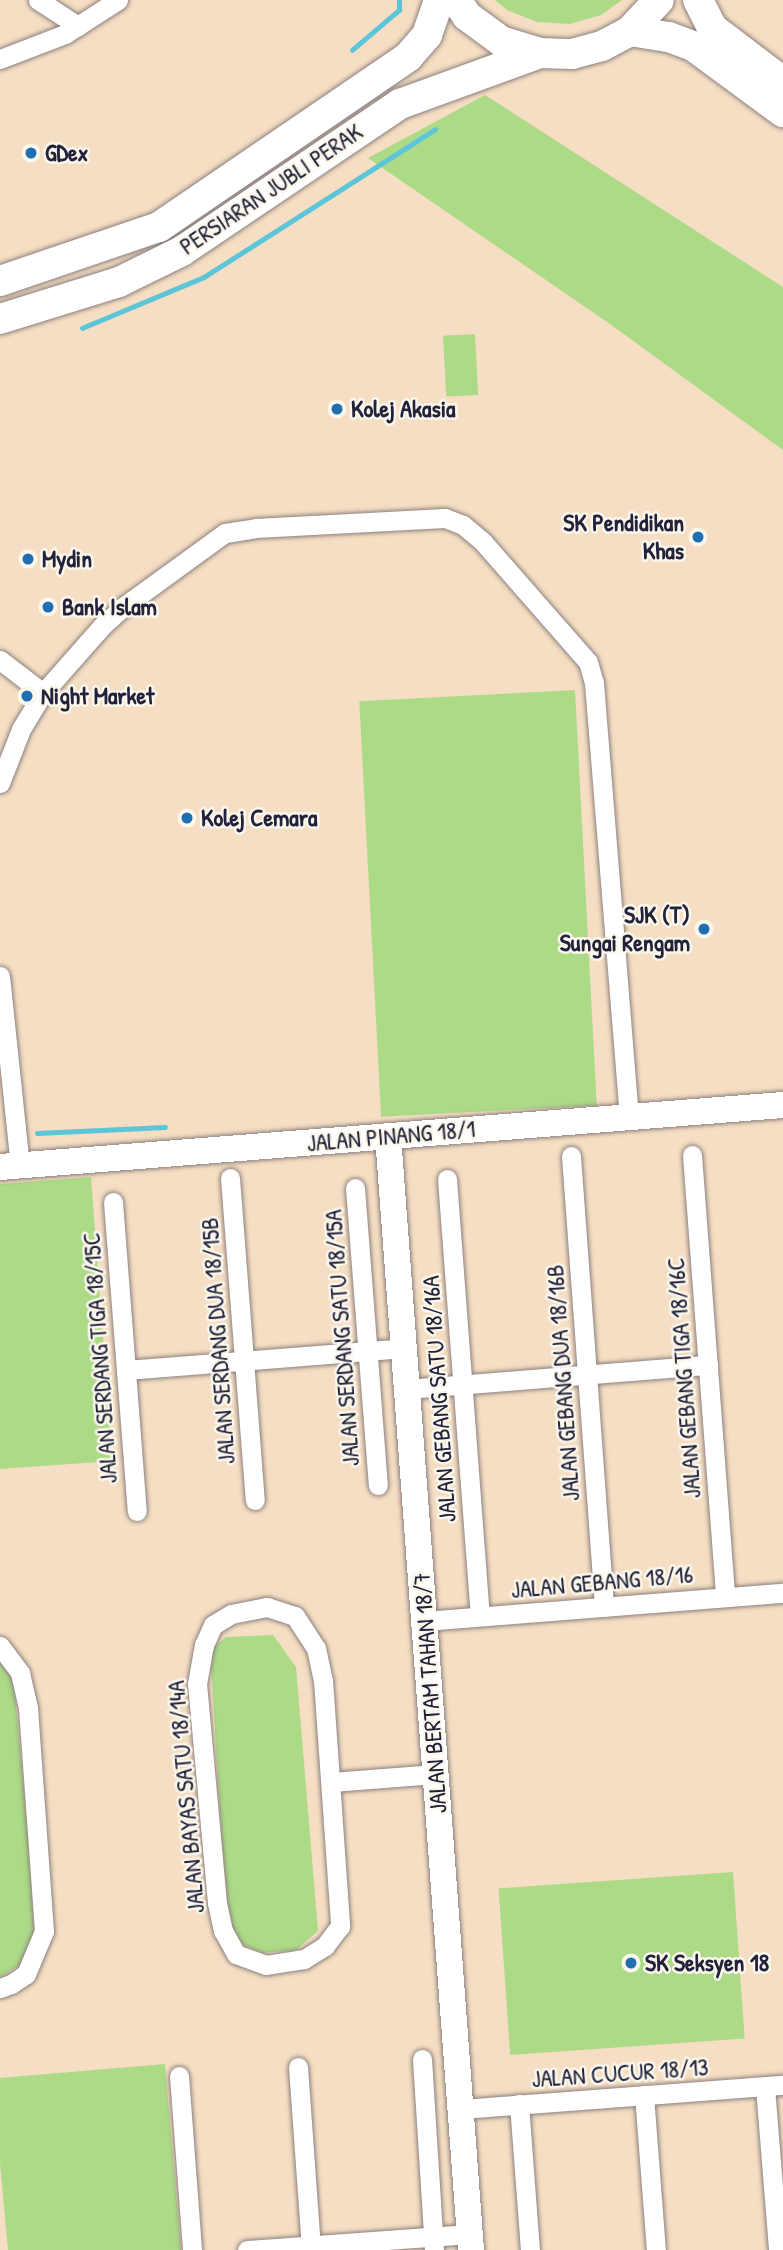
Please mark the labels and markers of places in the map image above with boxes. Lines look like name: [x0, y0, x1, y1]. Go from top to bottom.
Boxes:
place label: GDex: [45, 139, 88, 167]
marker: GDex: [23, 145, 39, 161]
place label: Kolej Akasia: [351, 395, 455, 423]
marker: Kolej Akasia: [329, 401, 345, 417]
place label: SK Pendidikan Khas: [563, 509, 684, 565]
marker: SK Pendidikan Khas: [690, 529, 706, 545]
place label: Mydin: [42, 545, 92, 573]
marker: Mydin: [20, 551, 36, 567]
place label: Bank Islam: [62, 593, 157, 621]
marker: Bank Islam: [40, 599, 56, 615]
place label: Night Market: [41, 682, 154, 710]
marker: Night Market: [19, 688, 35, 704]
place label: Kolej Cemara: [201, 804, 317, 832]
marker: Kolej Cemara: [179, 810, 195, 826]
place label: SJK (T) Sungai Rengam: [560, 901, 690, 957]
marker: SJK (T) Sungai Rengam: [696, 921, 712, 937]
place label: SK Seksyen 18: [645, 1949, 769, 1977]
marker: SK Seksyen 18: [623, 1955, 639, 1971]

